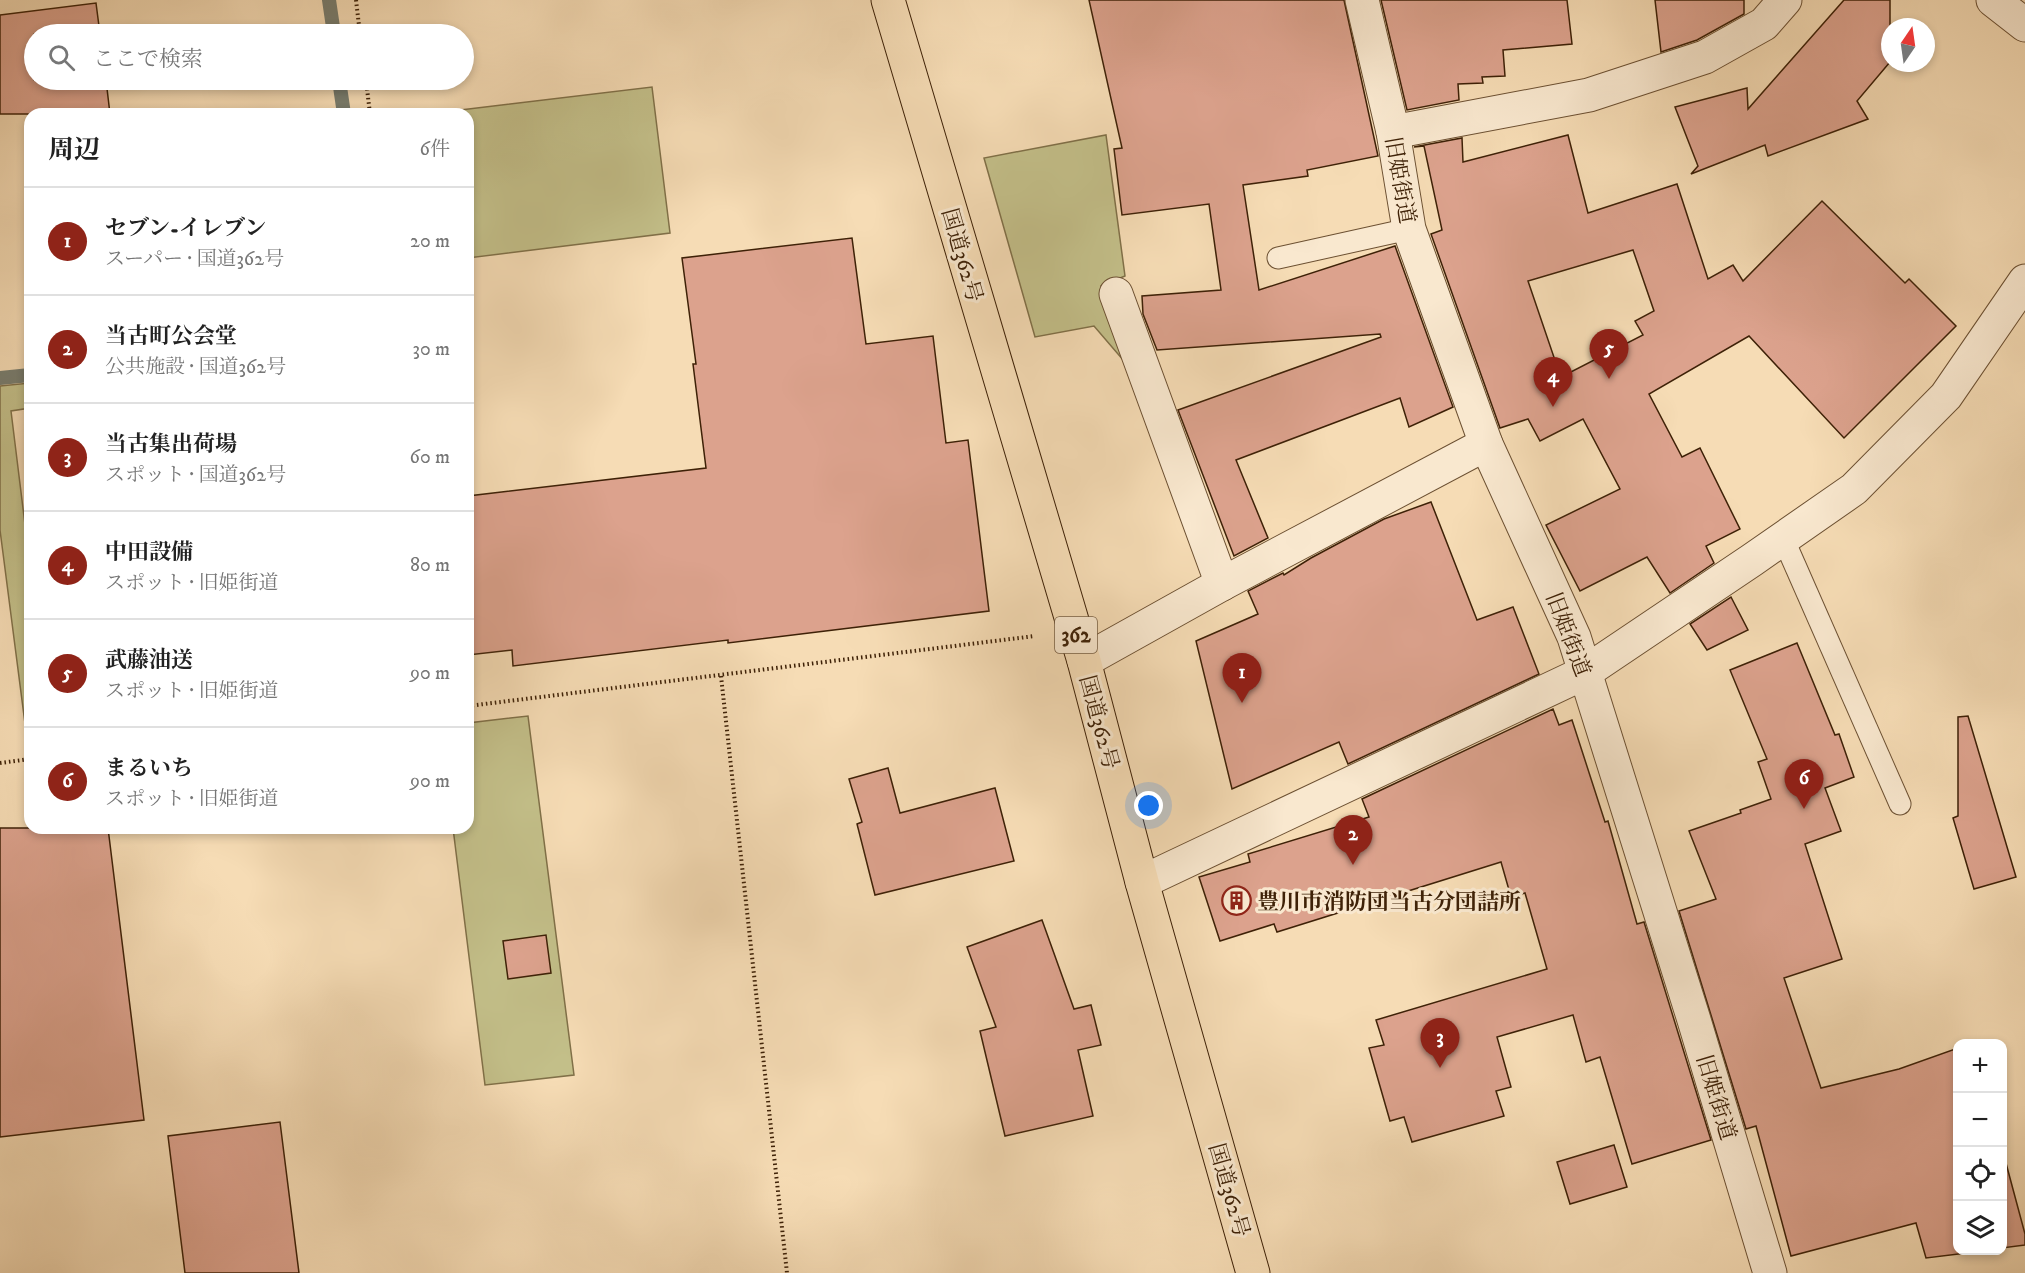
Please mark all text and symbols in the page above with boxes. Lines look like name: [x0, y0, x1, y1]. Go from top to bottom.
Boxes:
north arrow: [1881, 18, 1935, 72]
search box: [24, 24, 474, 90]
icon: search: [45, 41, 78, 74]
text: ここで検索: [93, 46, 203, 73]
text: 周辺: [48, 134, 100, 167]
street label: 旧姫街道: [1379, 135, 1420, 226]
text: 6件: [420, 137, 450, 162]
street label: 国道362号: [935, 205, 988, 306]
text: セブン-イレブン: [105, 215, 266, 242]
text: 1: [64, 229, 71, 254]
text: 20 m: [410, 229, 450, 254]
text: スーパー · 国道362号: [105, 247, 284, 272]
text: 当古町公会堂: [105, 323, 237, 350]
pin: 5: [1590, 330, 1628, 379]
text: 2: [63, 337, 72, 362]
text: 30 m: [412, 337, 450, 362]
text: 公共施設 · 国道362号: [105, 355, 286, 380]
pin: 4: [1534, 358, 1572, 407]
text: 当古集出荷場: [105, 431, 237, 458]
text: 3: [64, 445, 71, 470]
text: 60 m: [410, 445, 450, 470]
text: スポット · 国道362号: [105, 463, 286, 488]
text: 中田設備: [105, 539, 193, 566]
text: 4: [62, 553, 73, 578]
text: 80 m: [410, 553, 450, 578]
text: スポット · 旧姫街道: [105, 571, 278, 596]
street label: 旧姫街道: [1539, 589, 1596, 680]
road number: 362: [1055, 617, 1097, 653]
text: 武藤油送: [105, 647, 193, 674]
pin: 1: [1222, 654, 1262, 703]
text: 5: [63, 661, 72, 686]
text: 90 m: [410, 661, 450, 686]
street label: 国道362号: [1073, 672, 1124, 772]
text: スポット · 旧姫街道: [105, 679, 278, 704]
text: まるいち: [105, 755, 193, 782]
pin: 6: [1784, 760, 1824, 809]
text: 6: [62, 769, 73, 794]
text: 90 m: [410, 769, 450, 794]
text: スポット · 旧姫街道: [105, 787, 278, 812]
your location: [1134, 791, 1163, 820]
pin: 2: [1334, 816, 1372, 865]
building icon: 豊川市消防団当古分団詰所: [1220, 885, 1252, 917]
place label: 豊川市消防団当古分団詰所: [1257, 889, 1521, 916]
pin: 3: [1420, 1018, 1460, 1068]
map controls: [1953, 1039, 2007, 1255]
button: +: [1953, 1039, 2007, 1093]
street label: 旧姫街道: [1690, 1051, 1741, 1143]
button: −: [1953, 1093, 2007, 1147]
street label: 国道362号: [1202, 1140, 1255, 1241]
button: locate: [1953, 1147, 2007, 1201]
button: layers: [1953, 1201, 2007, 1255]

